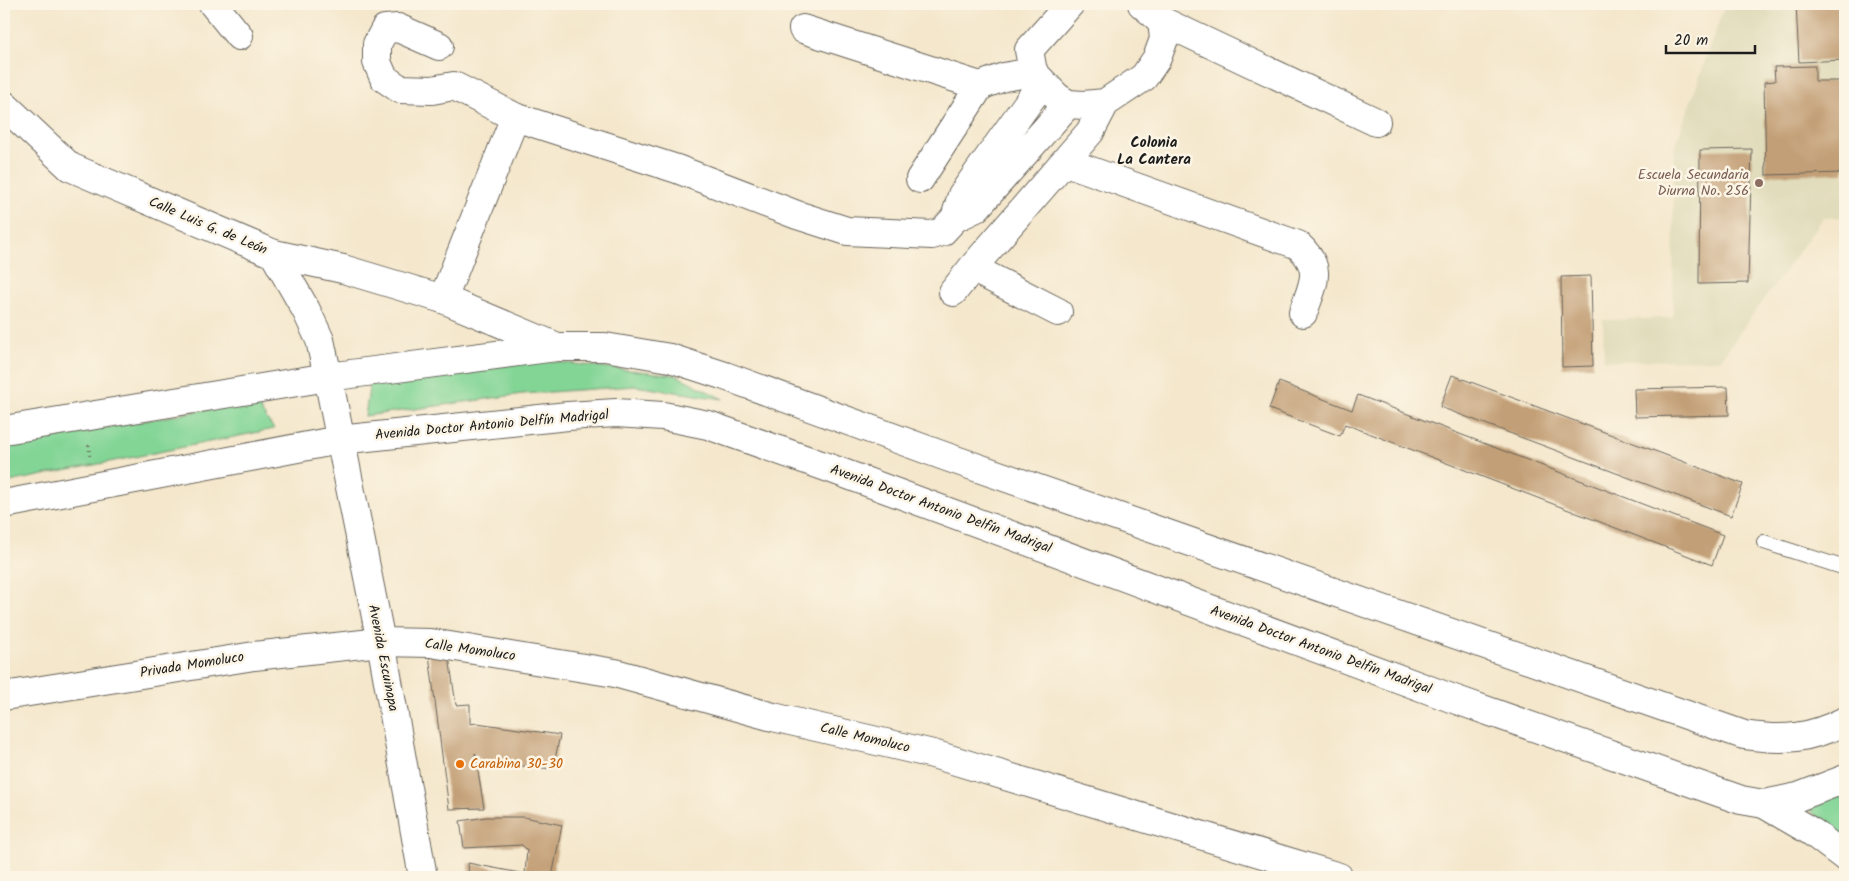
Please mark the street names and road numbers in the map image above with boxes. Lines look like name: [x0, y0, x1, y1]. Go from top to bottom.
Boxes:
street label: Calle Luis G. de León: [145, 191, 271, 261]
street label: Avenida Doctor Antonio Delfín Madrigal: [374, 404, 610, 446]
street label: Avenida Doctor Antonio Delfín Madrigal: [827, 459, 1055, 560]
street label: Avenida Doctor Antonio Delfín Madrigal: [1207, 600, 1435, 701]
street label: Avenida Escuinapa: [362, 603, 404, 713]
street label: Calle Momoluco: [423, 633, 517, 667]
street label: Privada Momoluco: [139, 646, 245, 684]
street label: Calle Momoluco: [818, 717, 912, 759]

